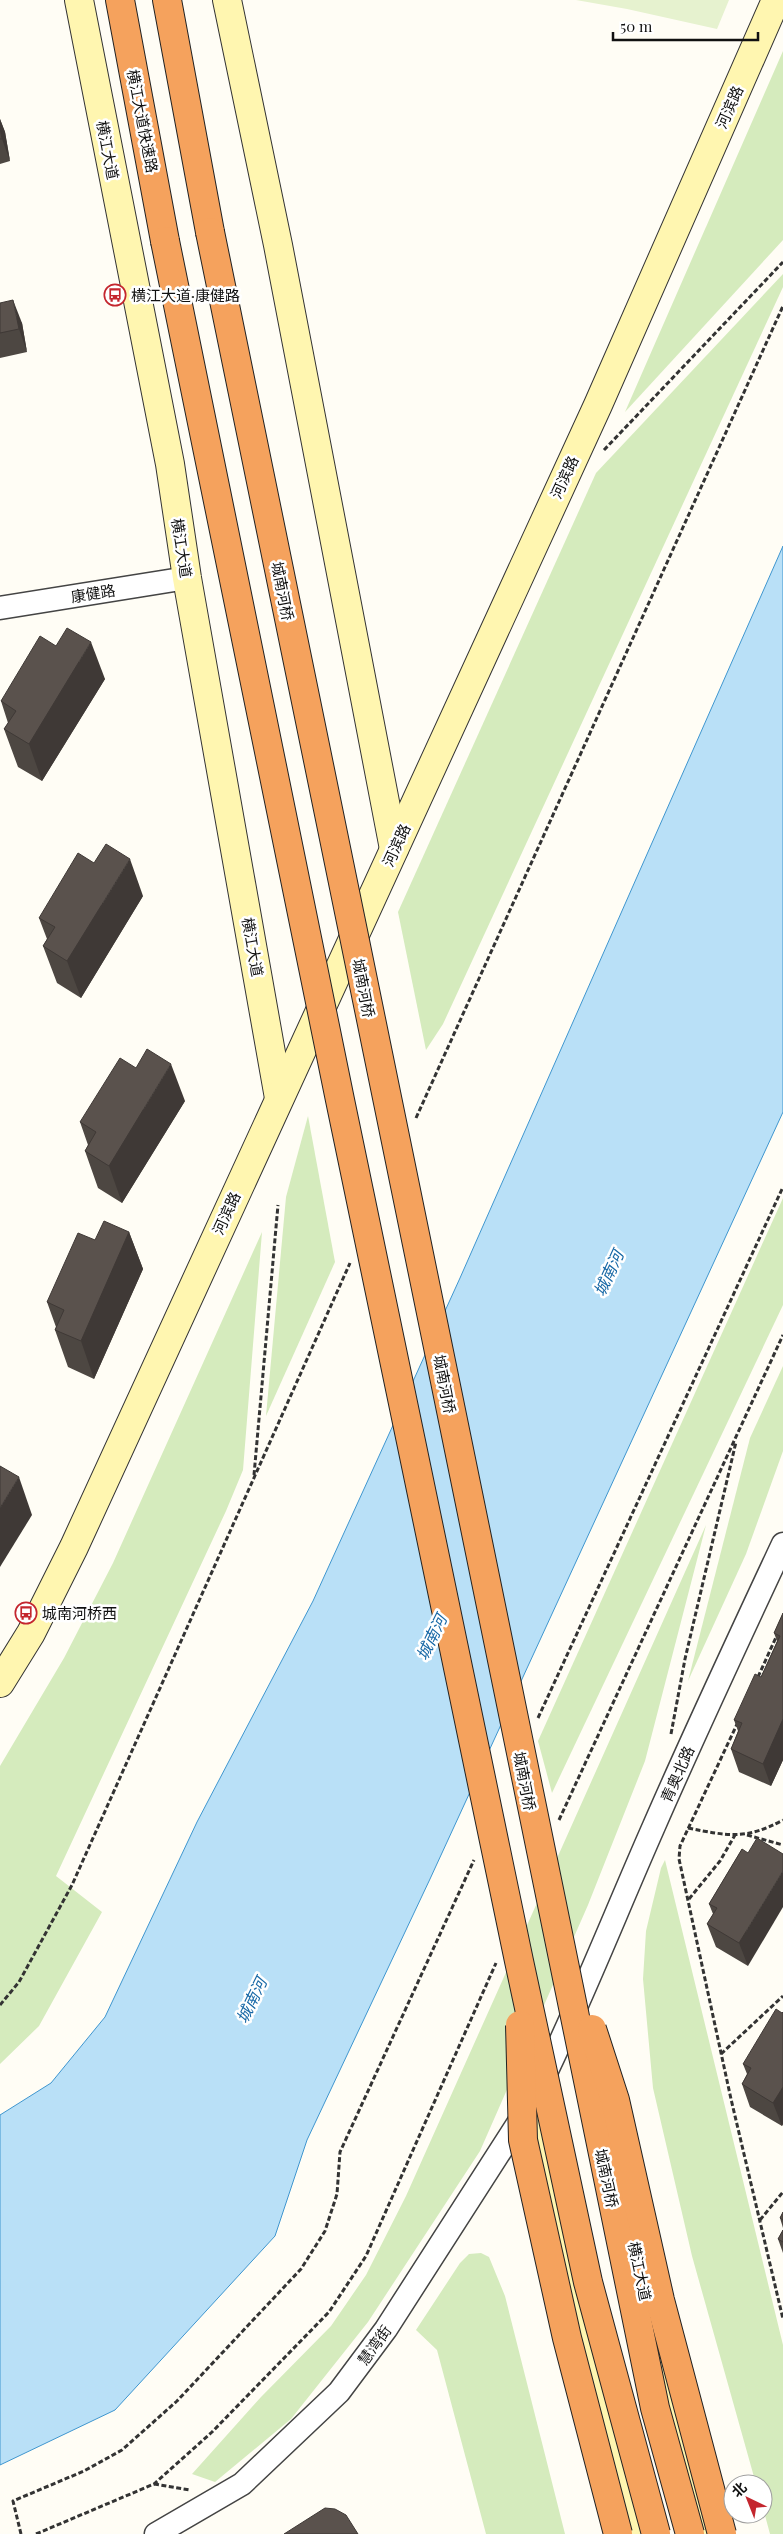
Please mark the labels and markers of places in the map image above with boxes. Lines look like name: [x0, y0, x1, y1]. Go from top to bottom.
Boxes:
bus stop icon: 横江大道·康健路: [103, 283, 127, 307]
place label: 横江大道·康健路: [131, 285, 240, 305]
bus stop icon: 城南河桥西: [14, 1601, 38, 1625]
place label: 城南河桥西: [42, 1603, 117, 1623]

